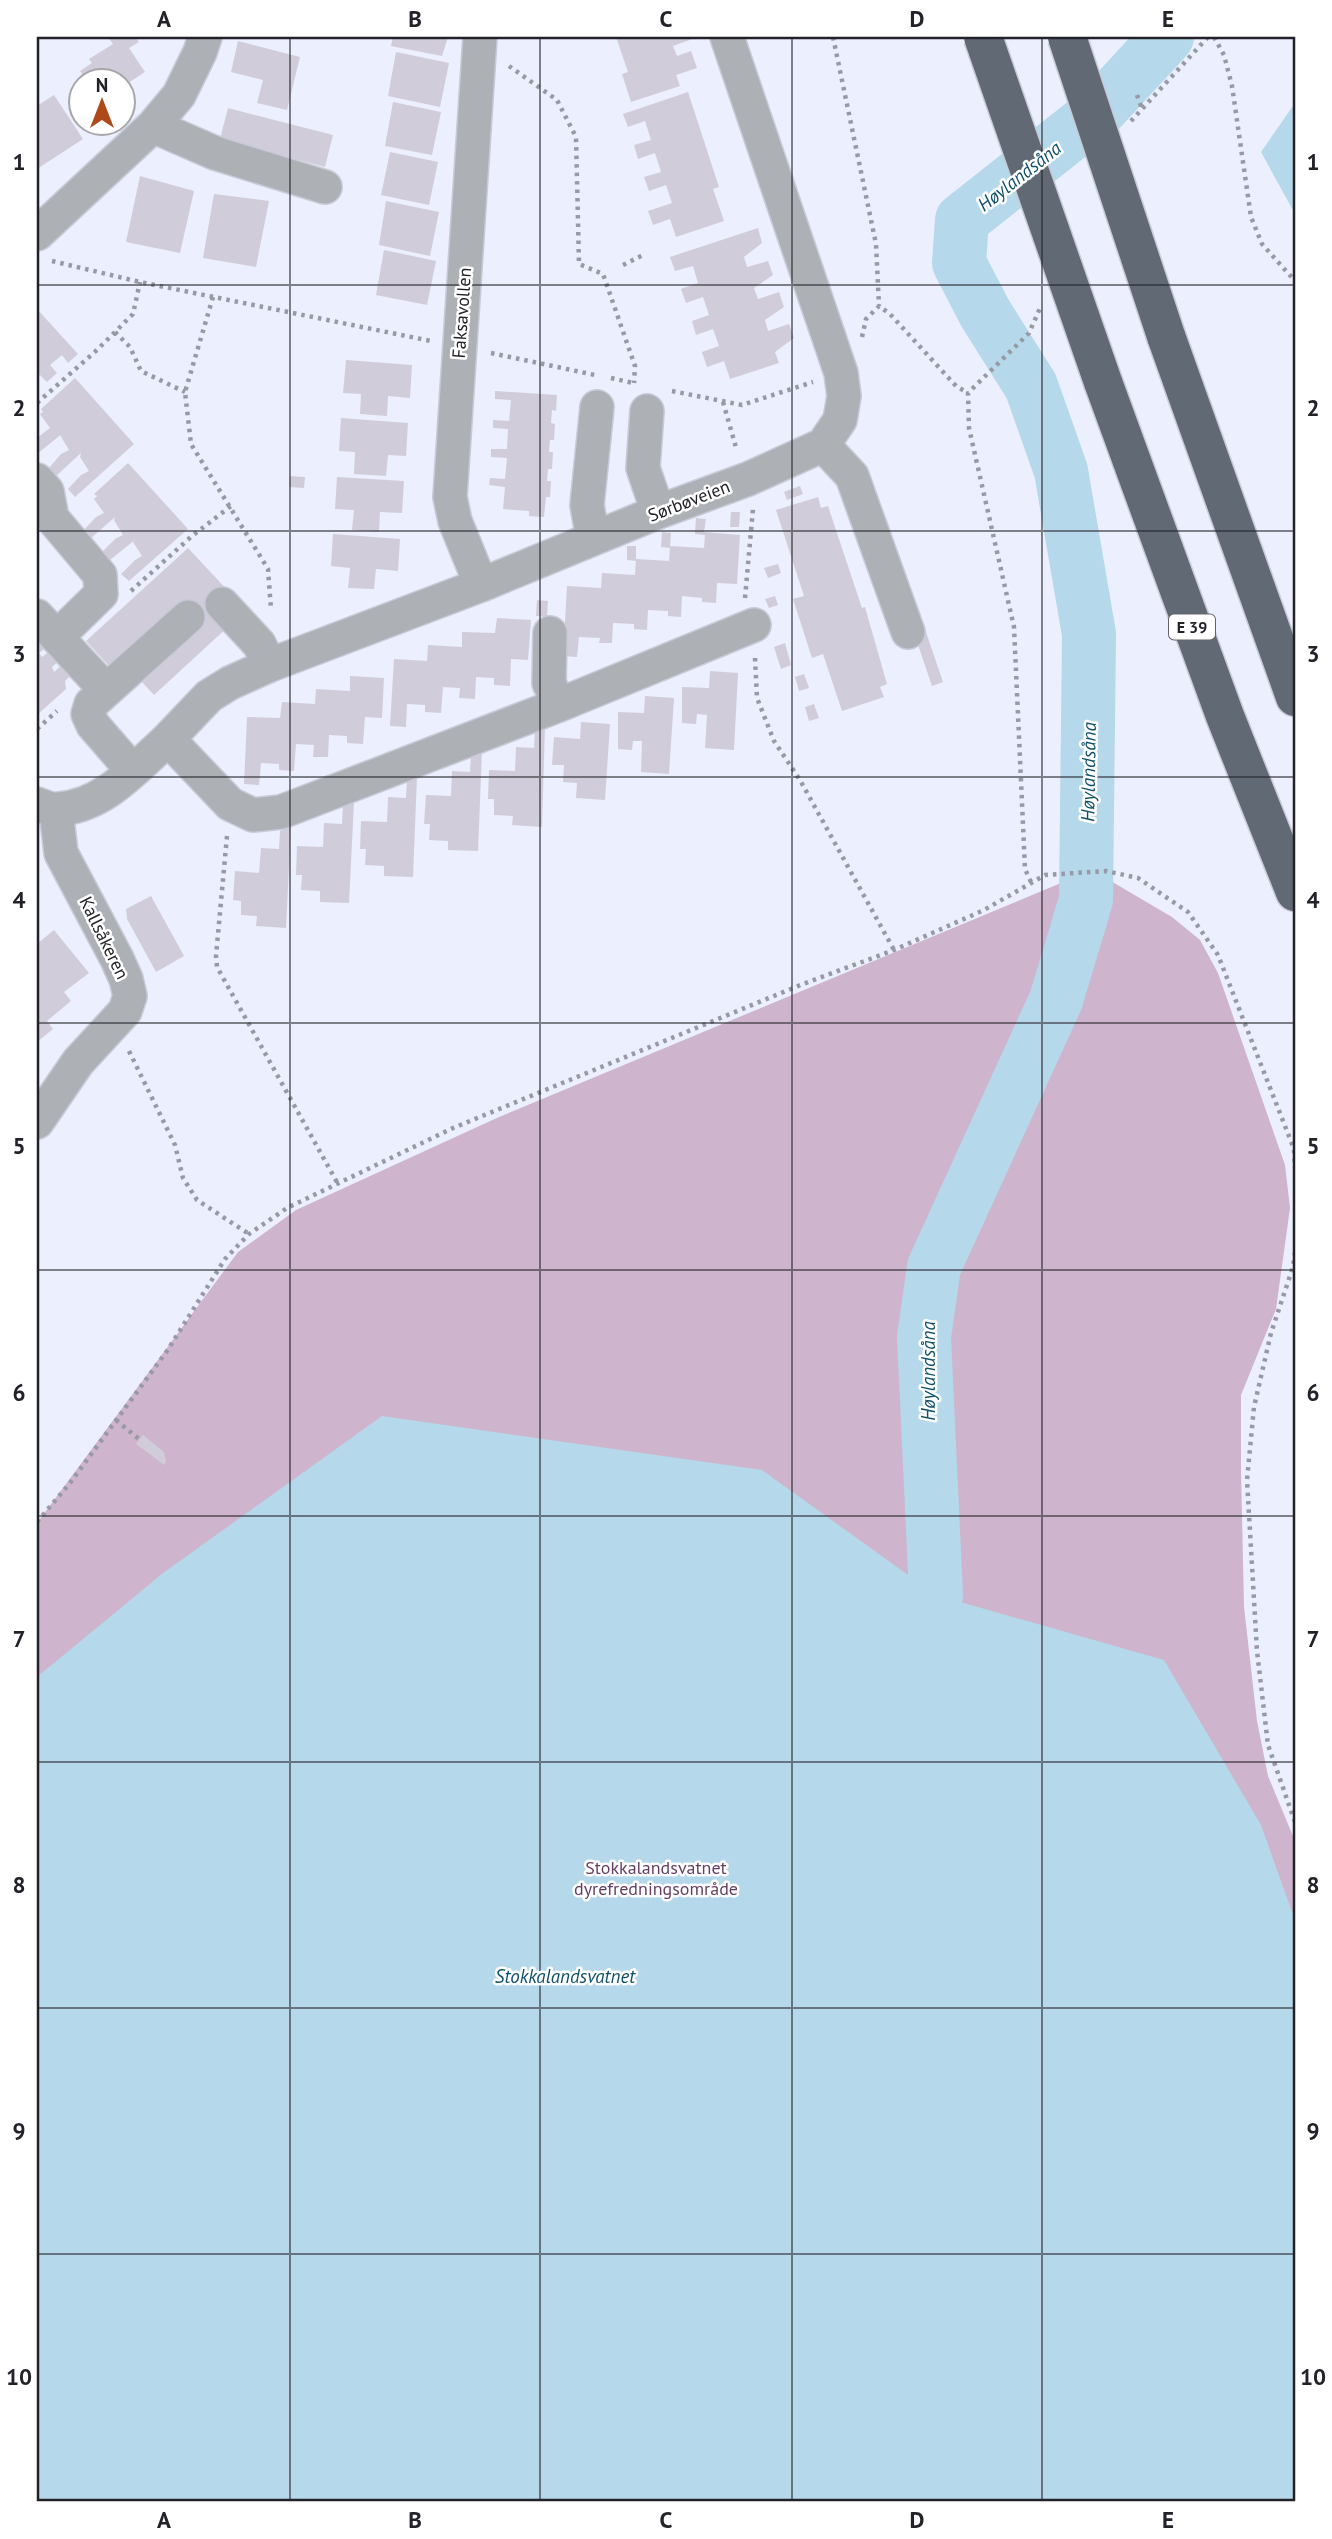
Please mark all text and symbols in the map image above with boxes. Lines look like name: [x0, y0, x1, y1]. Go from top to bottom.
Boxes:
text: A: [157, 4, 171, 33]
text: B: [408, 4, 422, 33]
text: C: [660, 4, 673, 33]
text: D: [910, 4, 924, 33]
text: E: [1162, 4, 1174, 33]
north arrow: [66, 66, 136, 136]
text: N: [96, 73, 108, 97]
water label: Høylandsåna: [972, 135, 1066, 216]
text: 1: [12, 147, 26, 176]
text: 1: [1306, 147, 1320, 176]
street label: Faksavollen: [447, 267, 476, 359]
text: 2: [12, 393, 26, 422]
text: 2: [1306, 393, 1320, 422]
street label: Sørbøveien: [645, 474, 733, 527]
road number: E 39: [1169, 614, 1215, 640]
text: 3: [12, 639, 26, 668]
text: 3: [1306, 639, 1320, 668]
water label: Høylandsåna: [1075, 721, 1101, 822]
text: 4: [12, 885, 26, 914]
text: 4: [1306, 885, 1320, 914]
street label: Kallsåkeren: [75, 893, 134, 983]
text: 5: [12, 1131, 26, 1160]
text: 5: [1306, 1131, 1320, 1160]
water label: Høylandsåna: [916, 1320, 940, 1421]
text: 6: [12, 1378, 26, 1407]
text: 6: [1306, 1378, 1320, 1407]
text: 7: [12, 1624, 26, 1653]
text: 7: [1306, 1624, 1320, 1653]
park label: Stokkalandsvatnet dyrefredningsområde: [574, 1856, 738, 1900]
text: 8: [12, 1870, 26, 1899]
text: 8: [1306, 1870, 1320, 1899]
water label: Stokkalandsvatnet: [495, 1964, 636, 1988]
text: 9: [12, 2116, 26, 2145]
text: 9: [1306, 2116, 1320, 2145]
text: 10: [6, 2362, 32, 2391]
text: 10: [1300, 2362, 1326, 2391]
text: A: [157, 2505, 171, 2534]
text: B: [408, 2505, 422, 2534]
text: C: [660, 2505, 673, 2534]
text: D: [910, 2505, 924, 2534]
text: E: [1162, 2505, 1174, 2534]

